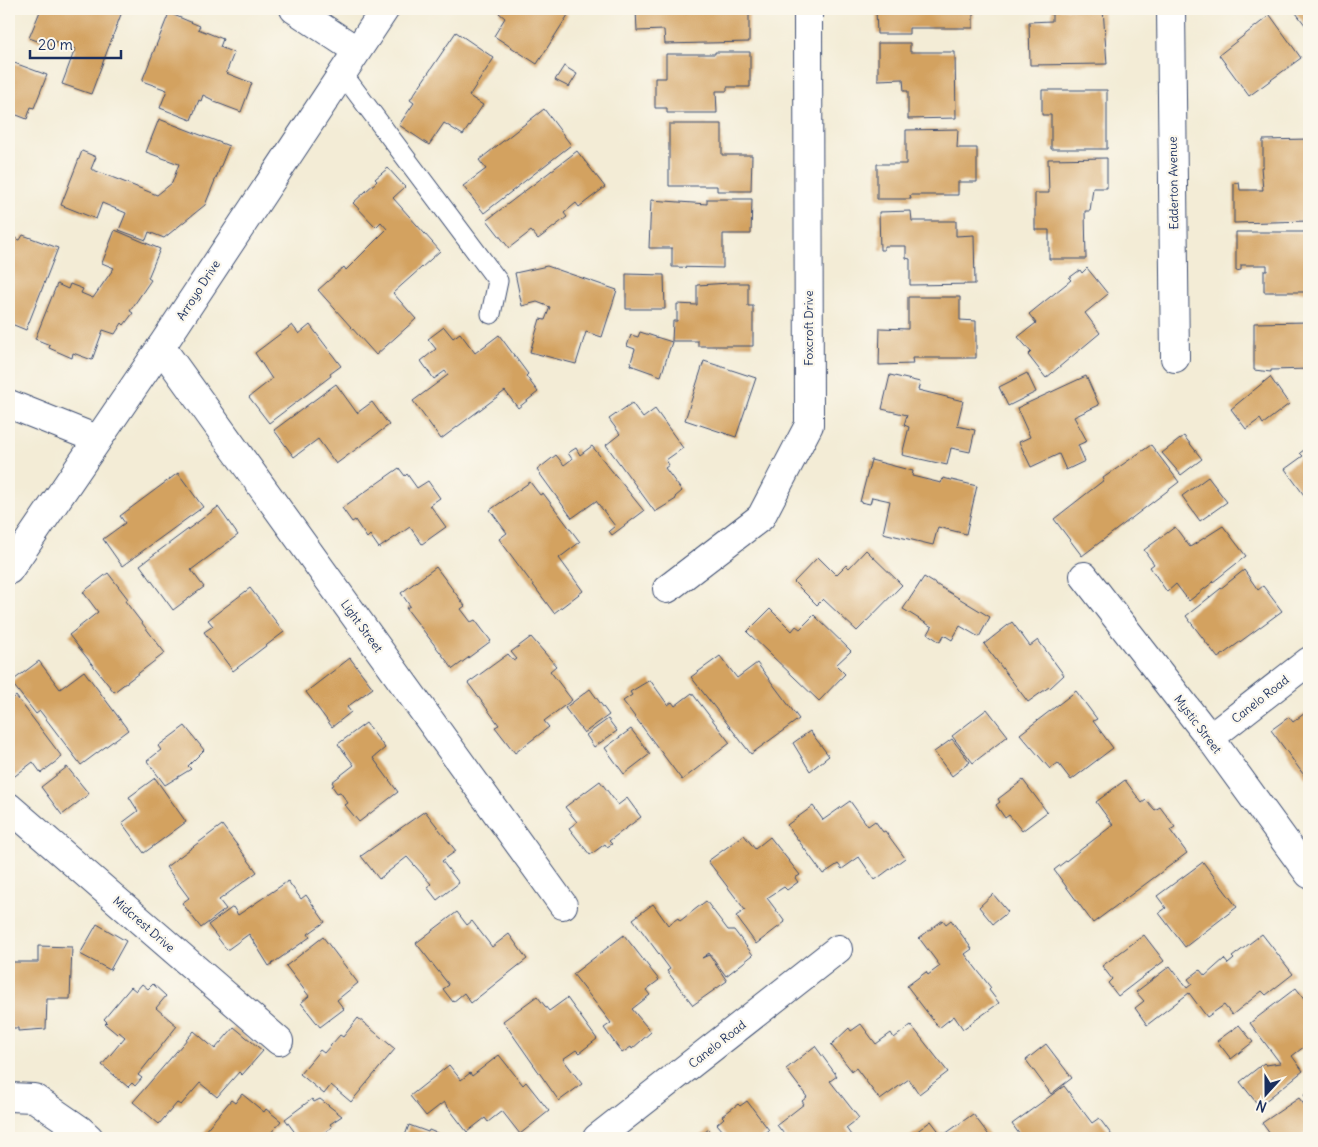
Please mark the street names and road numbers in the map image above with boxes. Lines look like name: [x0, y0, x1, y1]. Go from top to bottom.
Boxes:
street label: Edderton Avenue: [1165, 136, 1181, 230]
street label: Arroyo Drive: [173, 257, 223, 323]
street label: Foxcroft Drive: [801, 290, 816, 366]
street label: Light Street: [338, 597, 386, 655]
street label: Canelo Road: [1228, 672, 1292, 726]
street label: Mystic Street: [1171, 692, 1225, 756]
street label: Midcrest Drive: [110, 893, 178, 955]
street label: Canelo Road: [685, 1017, 749, 1071]

